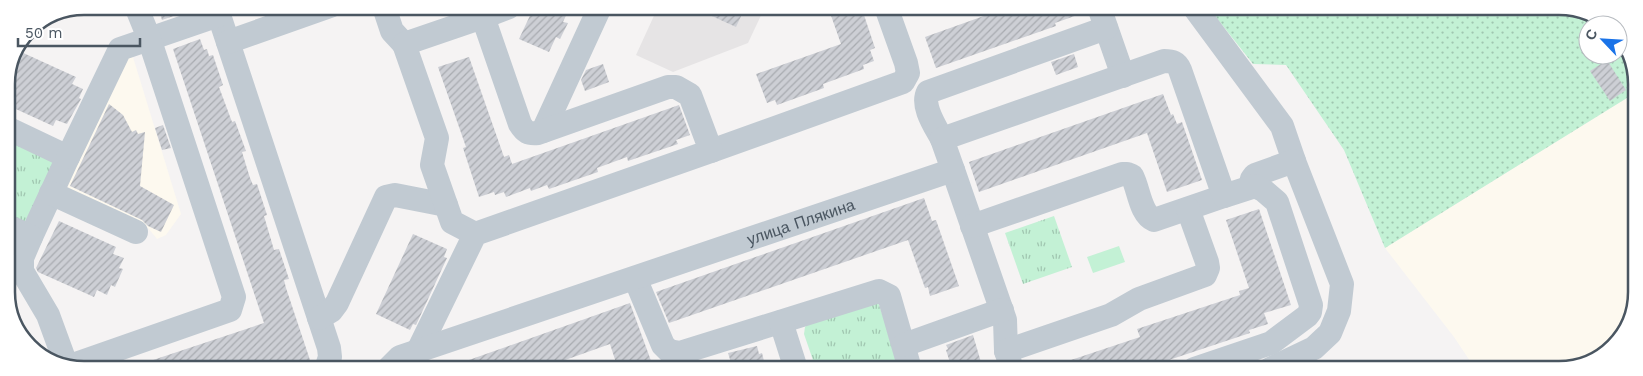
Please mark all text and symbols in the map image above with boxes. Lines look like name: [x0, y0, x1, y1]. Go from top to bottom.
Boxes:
scale bar: [18, 15, 140, 47]
north arrow: [1578, 15, 1628, 65]
text: 50 m: [25, 24, 62, 42]
text: С: [1582, 27, 1601, 42]
street label: улица Плякина: [744, 194, 857, 249]

